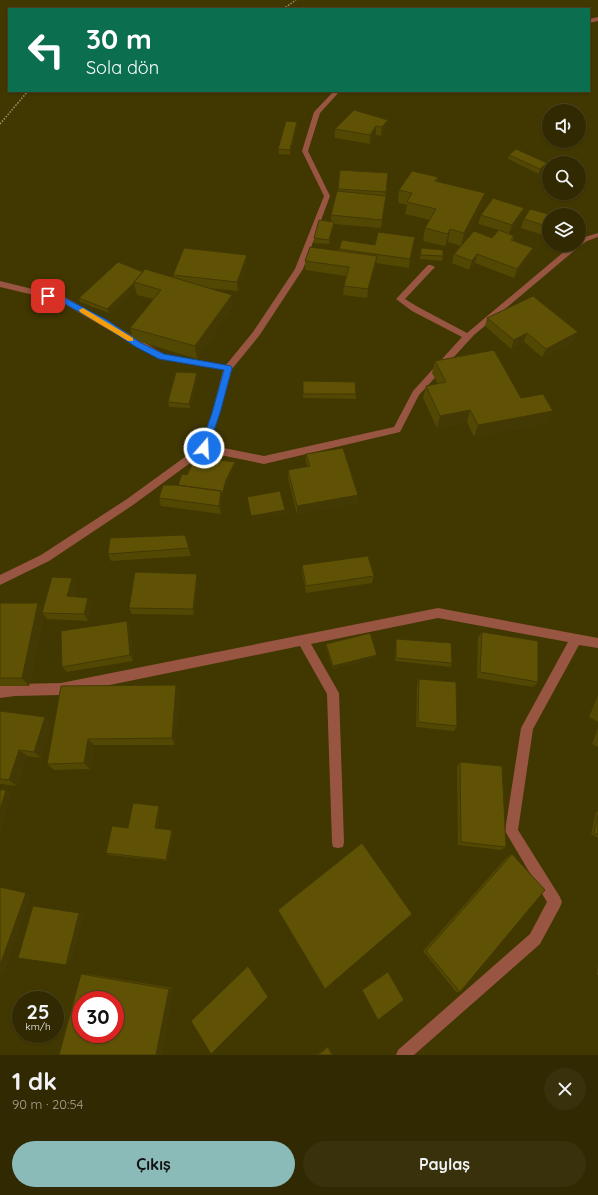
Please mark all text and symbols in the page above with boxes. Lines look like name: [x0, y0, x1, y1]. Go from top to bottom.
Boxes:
text: 30 m: [86, 21, 152, 56]
icon: left: [20, 24, 72, 76]
text: Sola dön: [86, 56, 159, 79]
map controls: [542, 104, 586, 252]
button: sound: [542, 104, 586, 148]
button: search: [542, 156, 586, 200]
button: layers: [542, 208, 586, 252]
pin: [31, 279, 65, 313]
icon: arrive: [37, 285, 59, 307]
position arrow: [183, 427, 225, 469]
speed limit sign: 30: [72, 991, 124, 1043]
text: 25: [27, 999, 49, 1024]
text: km/h: [25, 1020, 51, 1033]
text: 1 dk: [12, 1066, 57, 1096]
button: close: [544, 1068, 586, 1110]
text: 90 m · 20:54: [12, 1096, 83, 1112]
button: Çıkış: [12, 1141, 295, 1187]
button: Paylaş: [303, 1141, 586, 1187]

